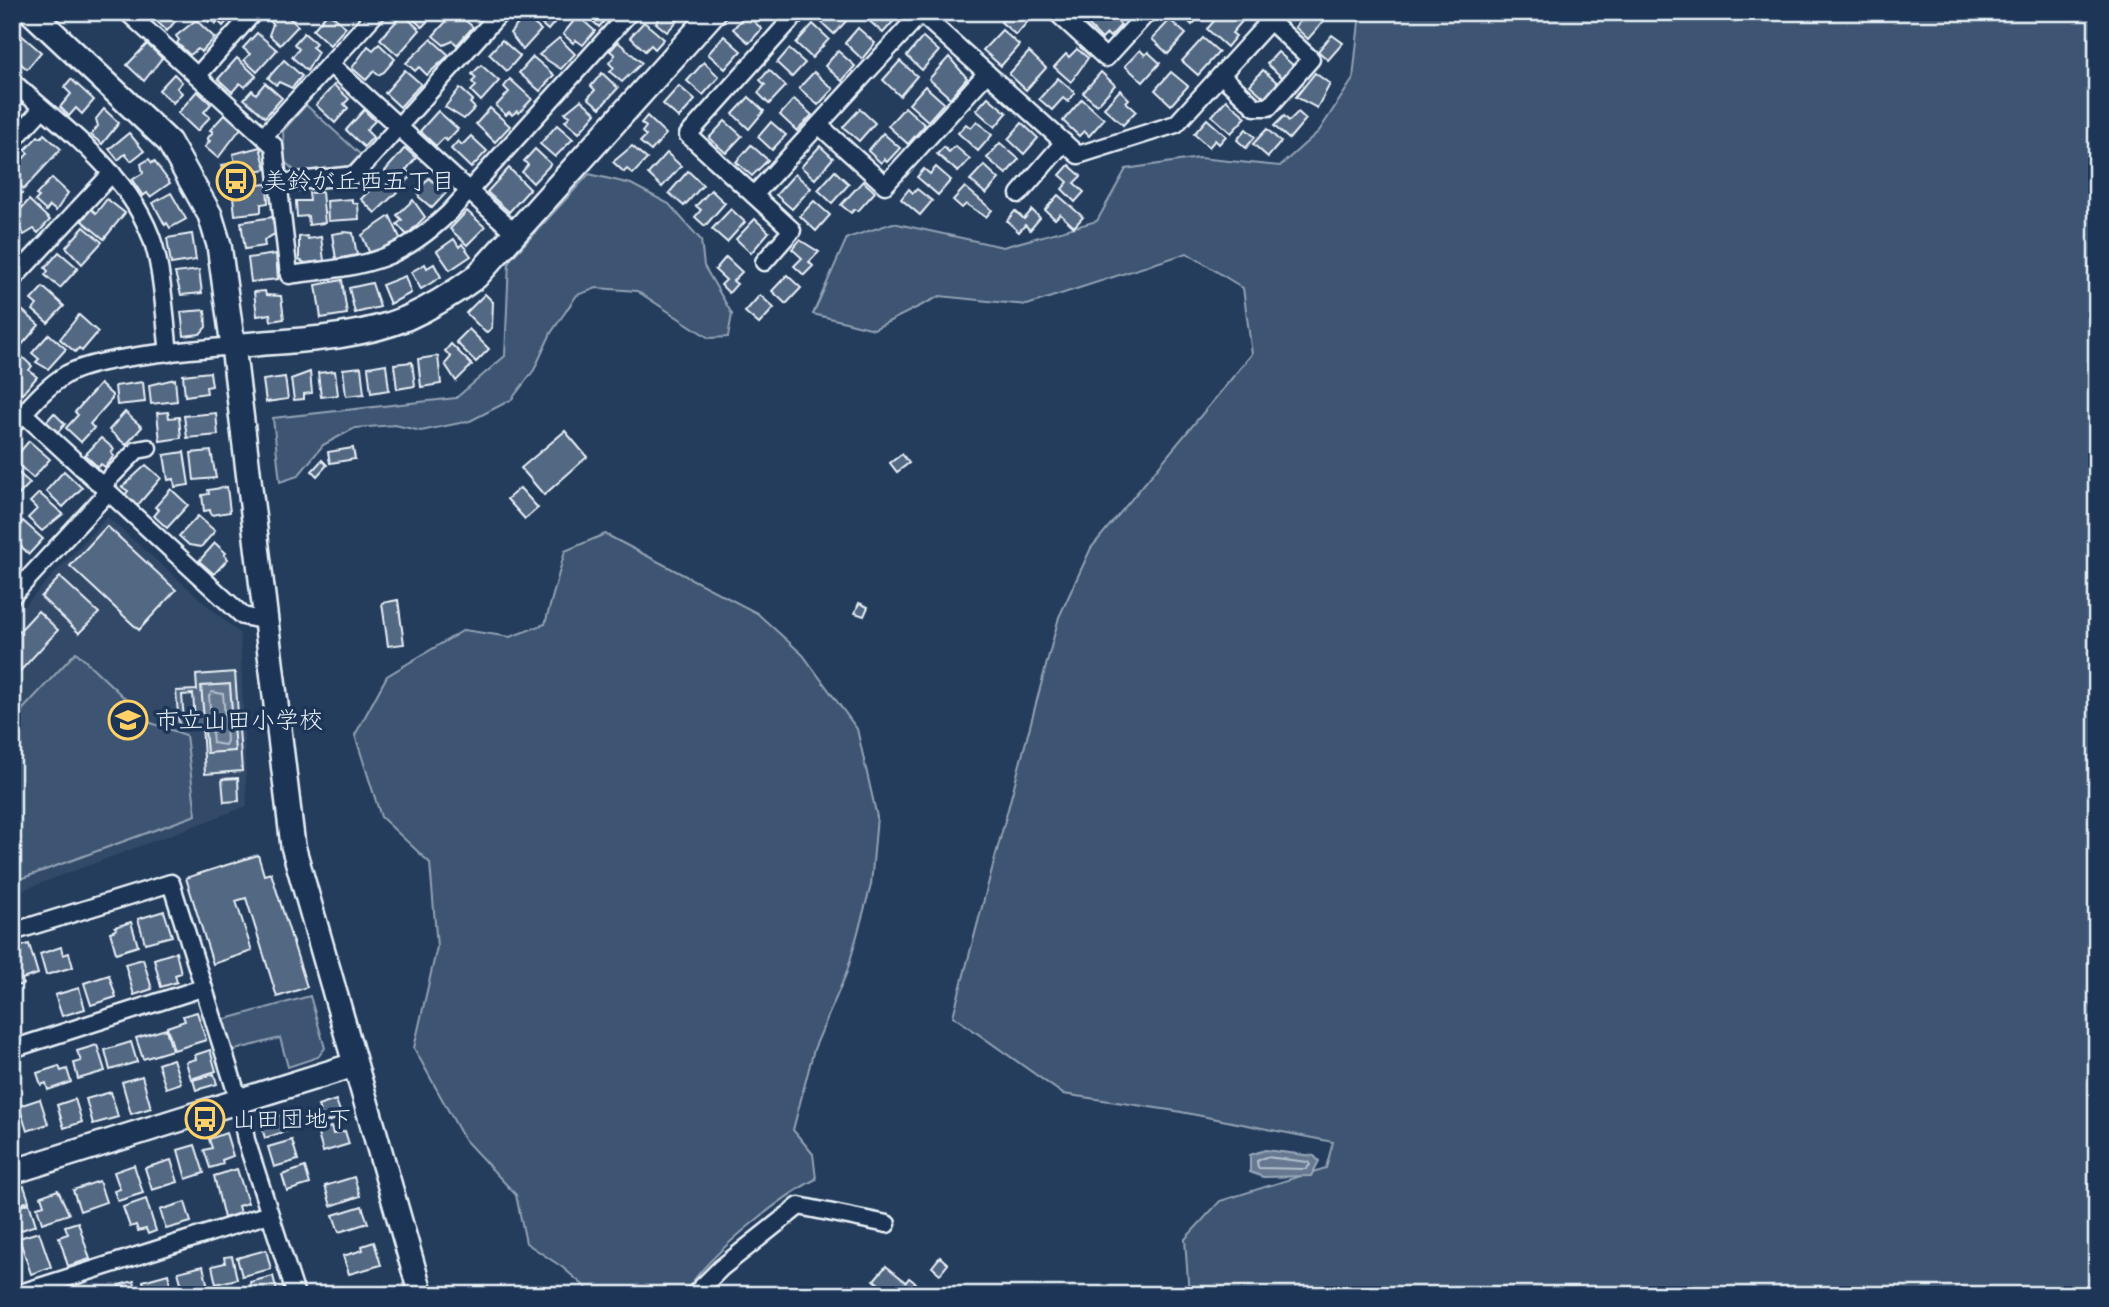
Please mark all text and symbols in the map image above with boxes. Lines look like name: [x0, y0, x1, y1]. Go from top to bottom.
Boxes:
bus stop icon: 美鈴が丘西五丁目: [215, 160, 257, 202]
place label: 美鈴が丘西五丁目: [263, 167, 455, 198]
school or university icon: 市立山田小学校: [107, 699, 149, 741]
place label: 市立山田小学校: [155, 706, 323, 737]
bus stop icon: 山田団地下: [184, 1098, 226, 1140]
place label: 山田団地下: [232, 1105, 352, 1136]

